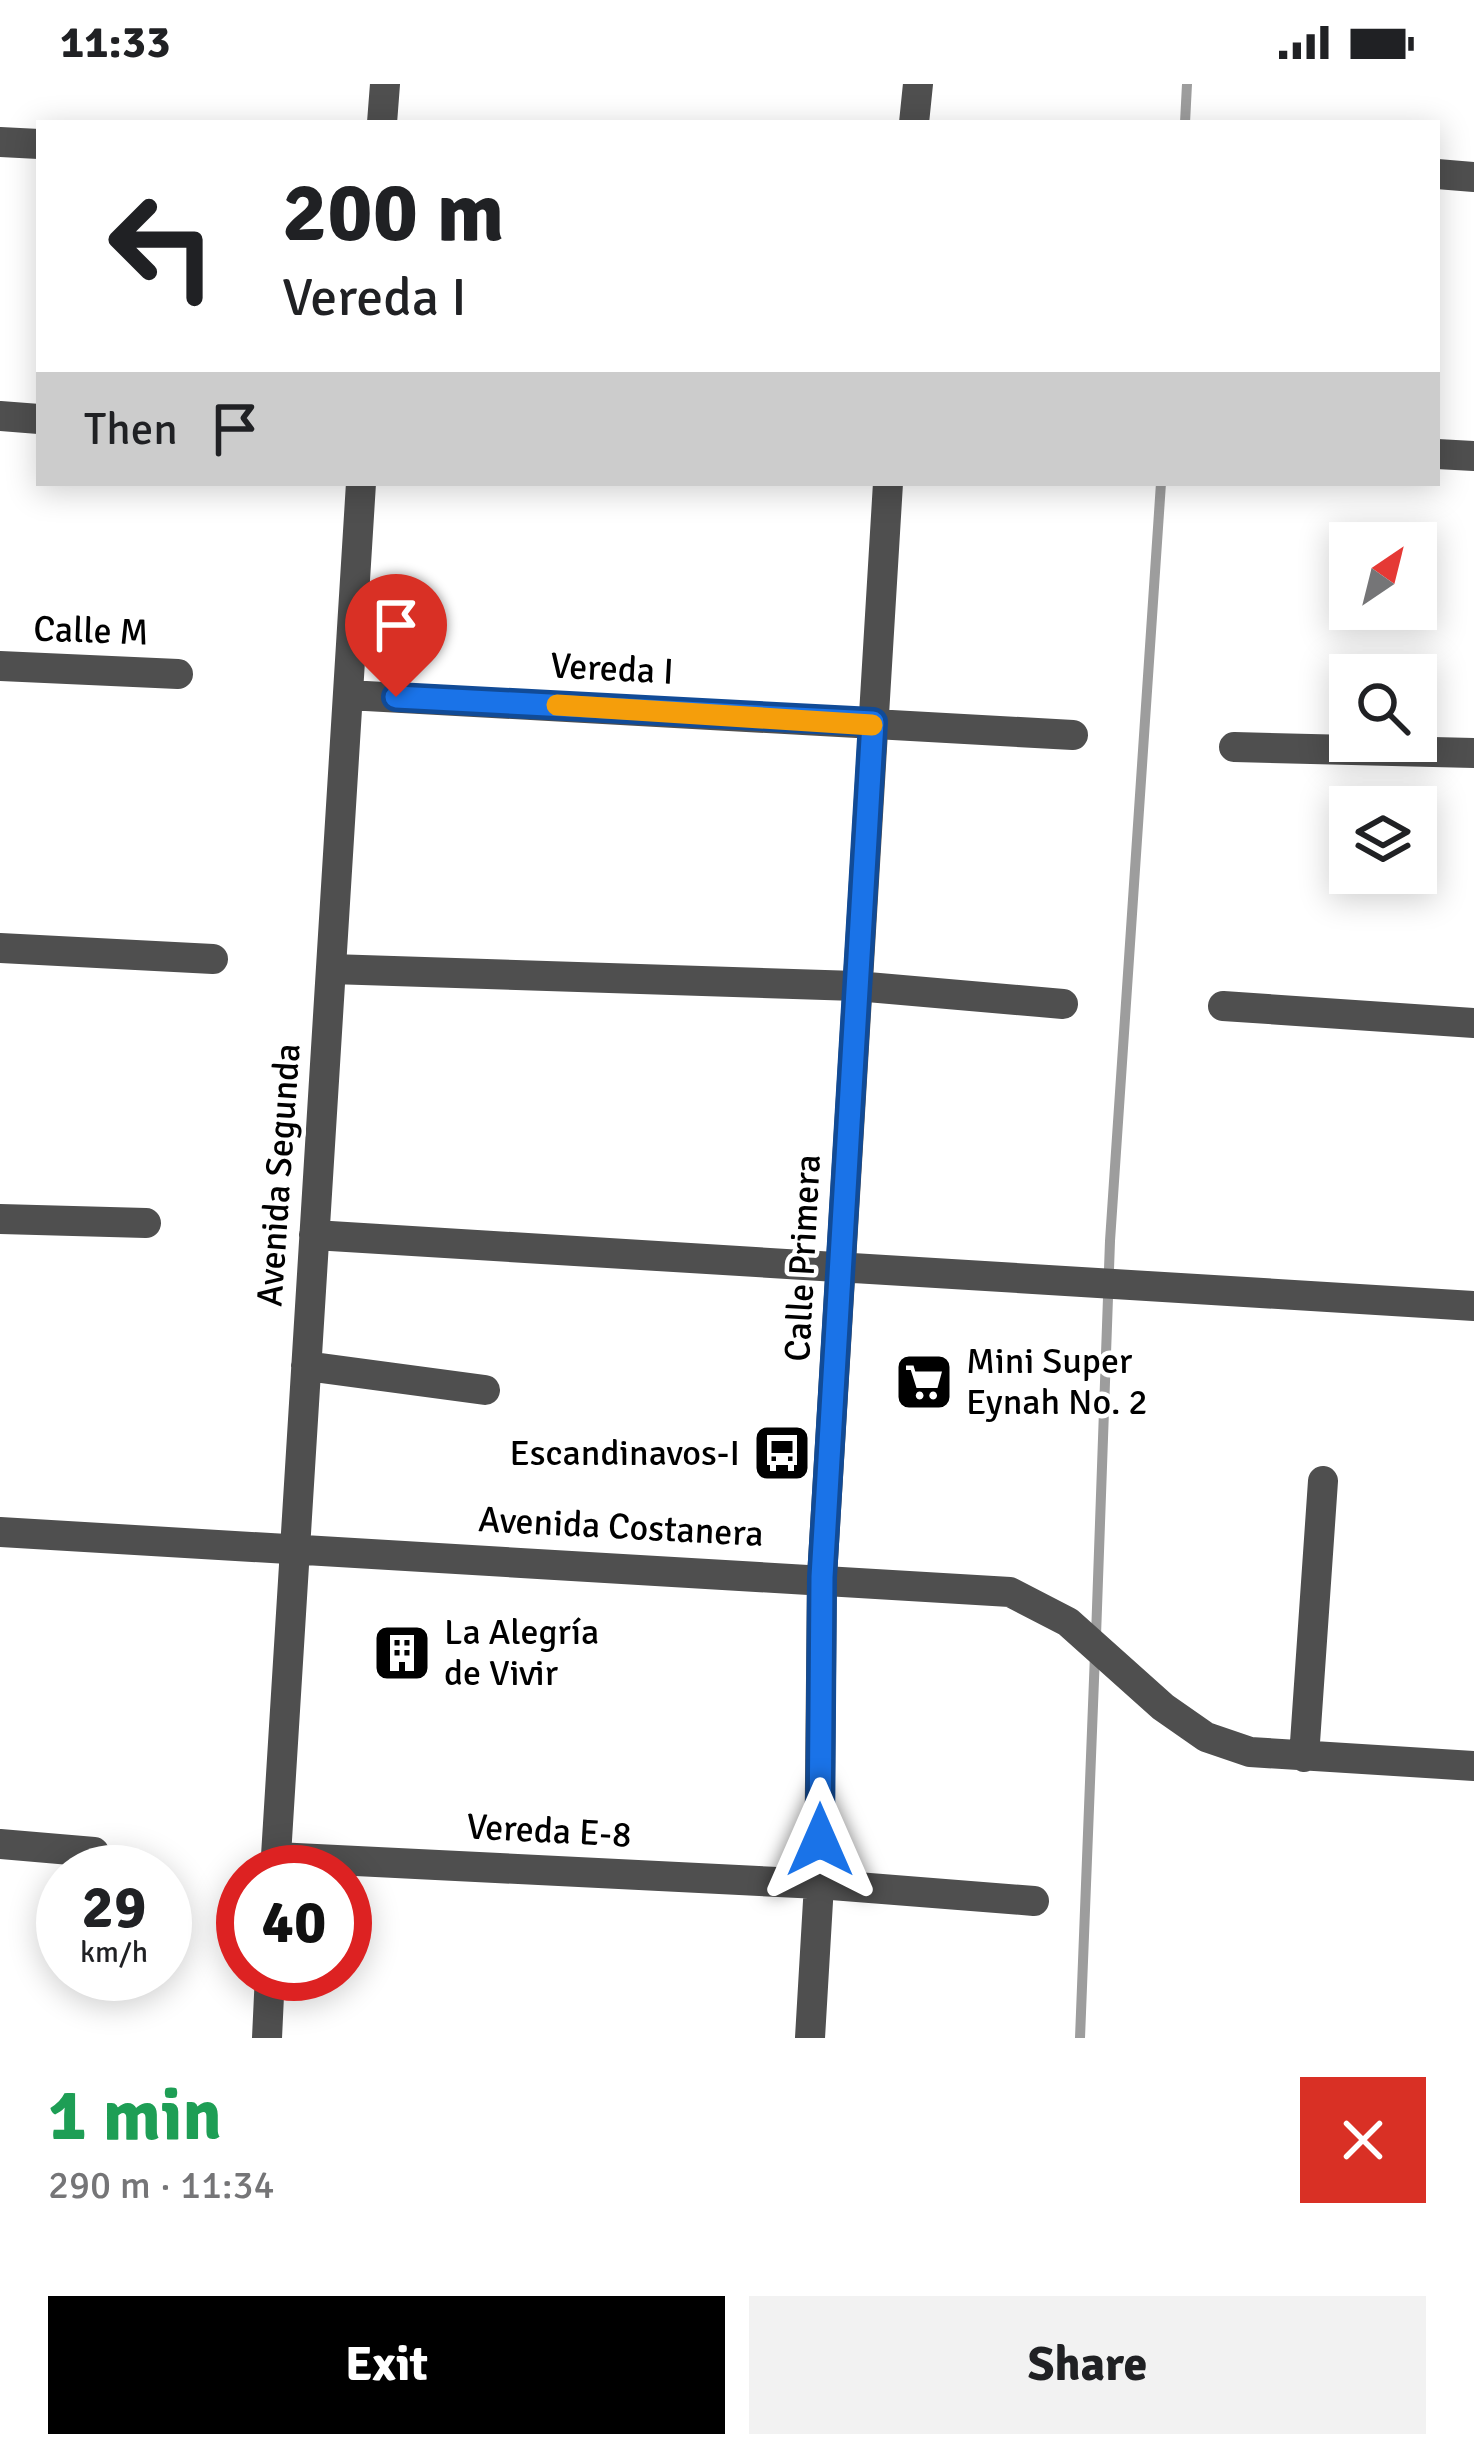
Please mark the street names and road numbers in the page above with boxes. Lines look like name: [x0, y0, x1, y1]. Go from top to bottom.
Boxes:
street label: Calle M: [33, 607, 149, 655]
street label: Vereda I: [549, 643, 675, 695]
street label: Avenida Segunda: [247, 1042, 311, 1308]
street label: Calle Primera: [775, 1153, 831, 1363]
street label: Avenida Costanera: [477, 1497, 765, 1557]
street label: Vereda E-8: [465, 1804, 633, 1858]

